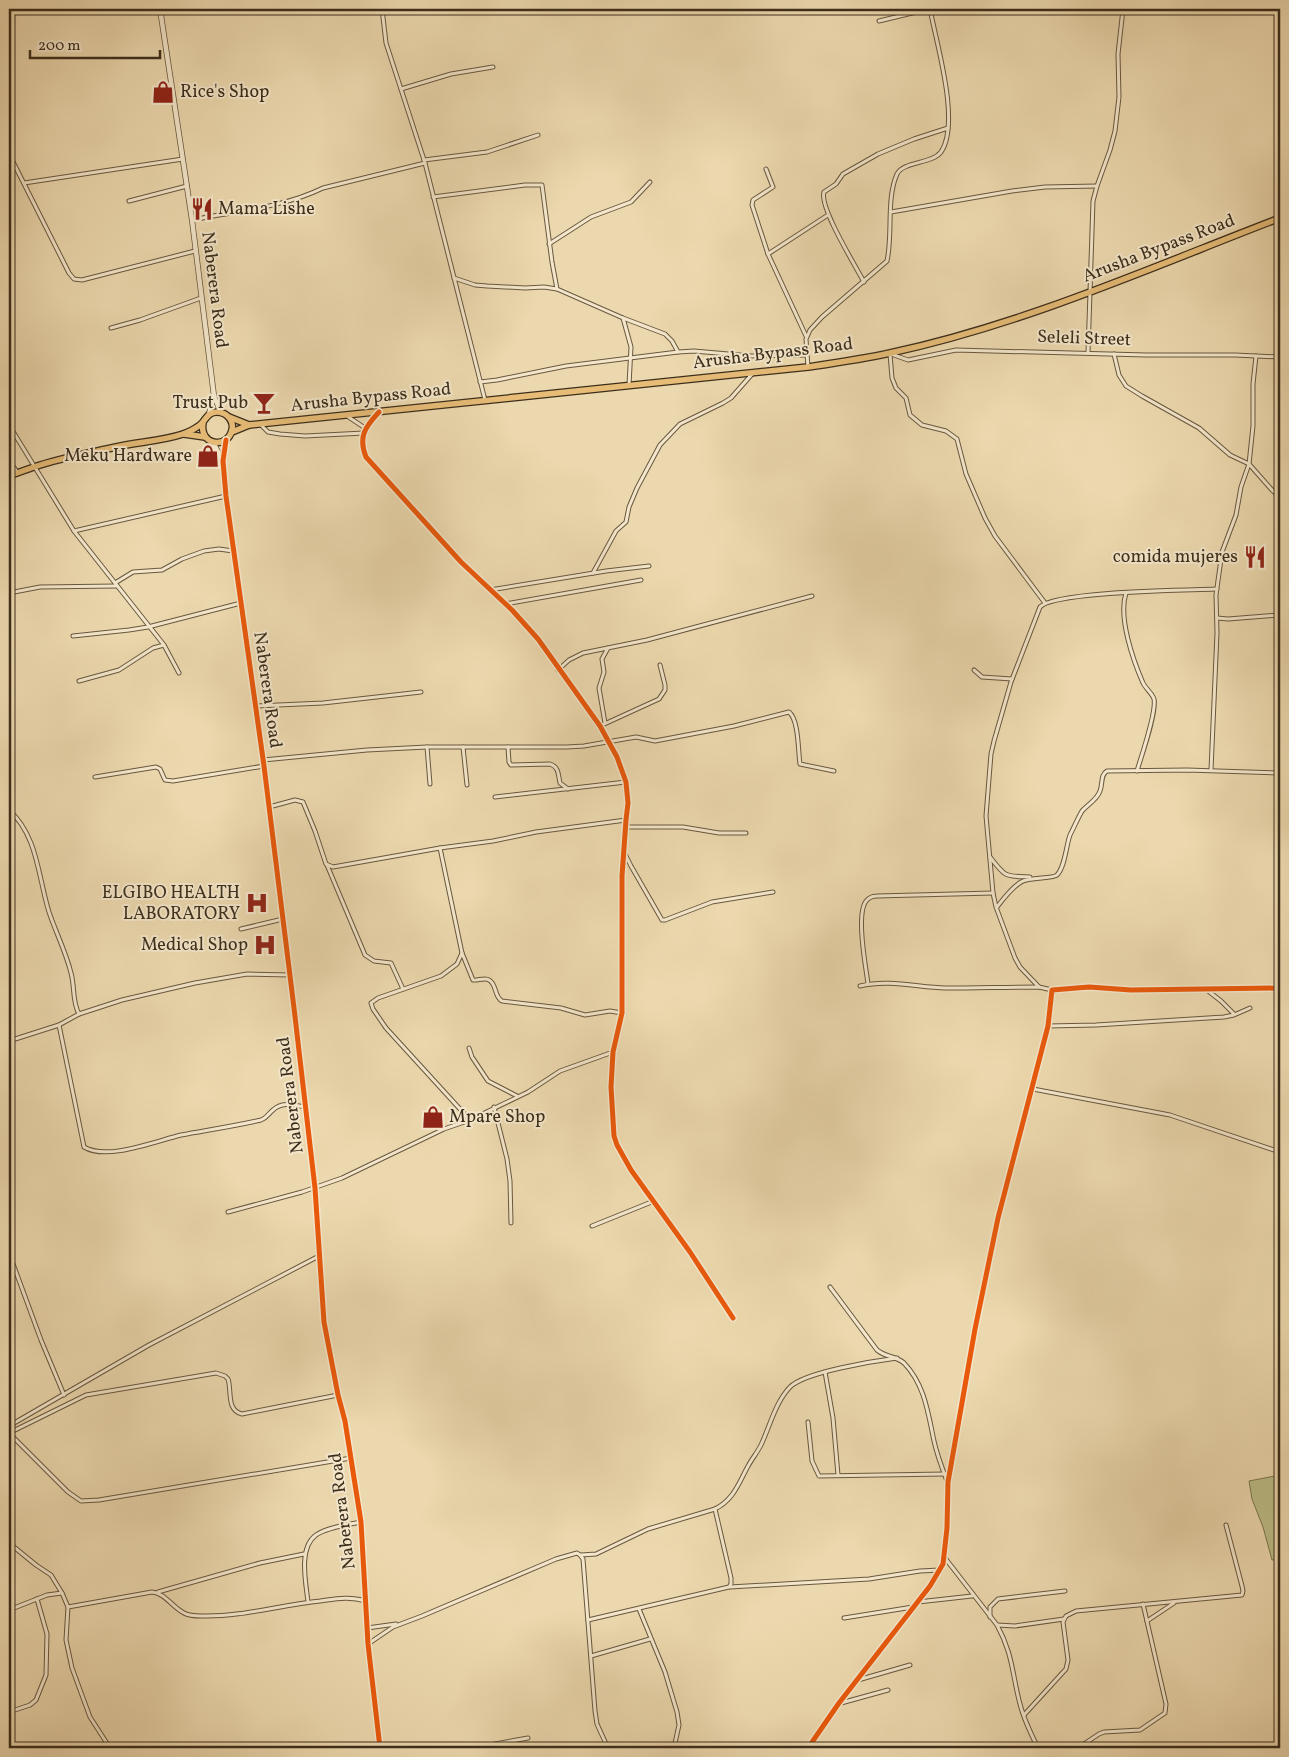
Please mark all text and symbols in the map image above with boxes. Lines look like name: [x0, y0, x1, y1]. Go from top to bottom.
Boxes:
scale bar: [30, 28, 160, 60]
text: 200 m: [38, 36, 81, 57]
shop icon: Rice's Shop: [150, 79, 176, 105]
place label: Rice's Shop: [180, 80, 269, 105]
restaurant icon: Mama Lishe: [189, 196, 215, 222]
place label: Mama Lishe: [218, 197, 315, 222]
street label: Arusha Bypass Road: [1079, 208, 1239, 290]
street label: Naberera Road: [194, 230, 234, 350]
street label: Seleli Street: [1037, 325, 1131, 353]
street label: Arusha Bypass Road: [691, 332, 855, 376]
street label: Arusha Bypass Road: [290, 377, 452, 419]
bar icon: Trust Pub: [251, 390, 277, 416]
place label: Trust Pub: [172, 391, 248, 416]
shop icon: Meku Hardware: [195, 443, 221, 469]
place label: Meku Hardware: [64, 444, 192, 469]
restaurant icon: comida mujeres: [1242, 544, 1268, 570]
place label: comida mujeres: [1113, 545, 1238, 570]
street label: Naberera Road: [246, 630, 288, 750]
place label: ELGIBO HEALTH LABORATORY: [102, 881, 240, 927]
hospital icon: ELGIBO HEALTH LABORATORY: [244, 890, 270, 916]
hospital icon: Medical Shop: [252, 932, 278, 958]
place label: Medical Shop: [141, 933, 248, 958]
street label: Naberera Road: [271, 1035, 311, 1155]
shop icon: Mpare Shop: [420, 1104, 446, 1130]
place label: Mpare Shop: [449, 1105, 545, 1130]
street label: Naberera Road: [323, 1451, 363, 1571]

